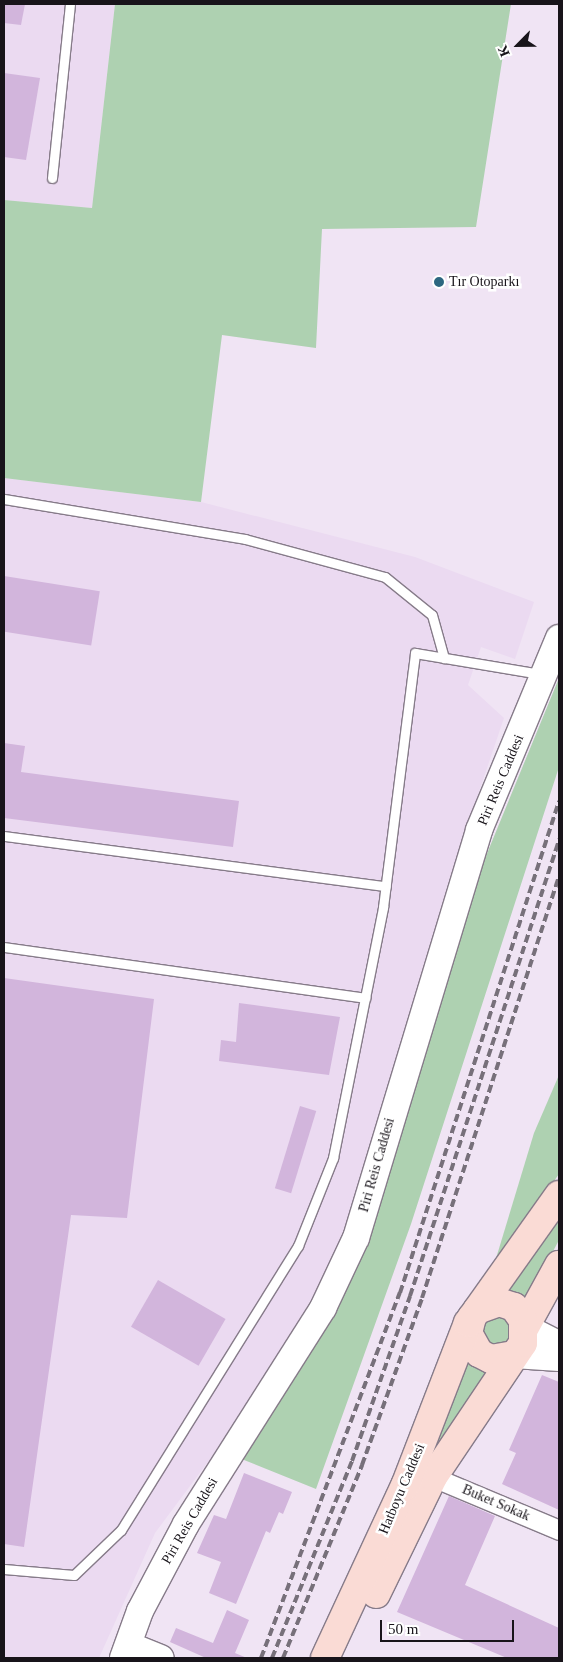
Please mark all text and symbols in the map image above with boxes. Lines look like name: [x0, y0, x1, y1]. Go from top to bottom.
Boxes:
north arrow: [493, 20, 543, 70]
text: K: [495, 43, 513, 59]
place label: Tır Otoparkı: [449, 274, 519, 290]
marker: Tır Otoparkı: [433, 276, 445, 288]
street label: Piri Reis Caddesi: [474, 732, 528, 828]
street label: Piri Reis Caddesi: [356, 1116, 398, 1214]
street label: Hatboyu Caddesi: [375, 1441, 429, 1537]
street label: Piri Reis Caddesi: [158, 1475, 222, 1567]
street label: Buket Sokak: [460, 1481, 532, 1525]
scale bar: [383, 1610, 517, 1642]
text: 50 m: [388, 1621, 418, 1637]

